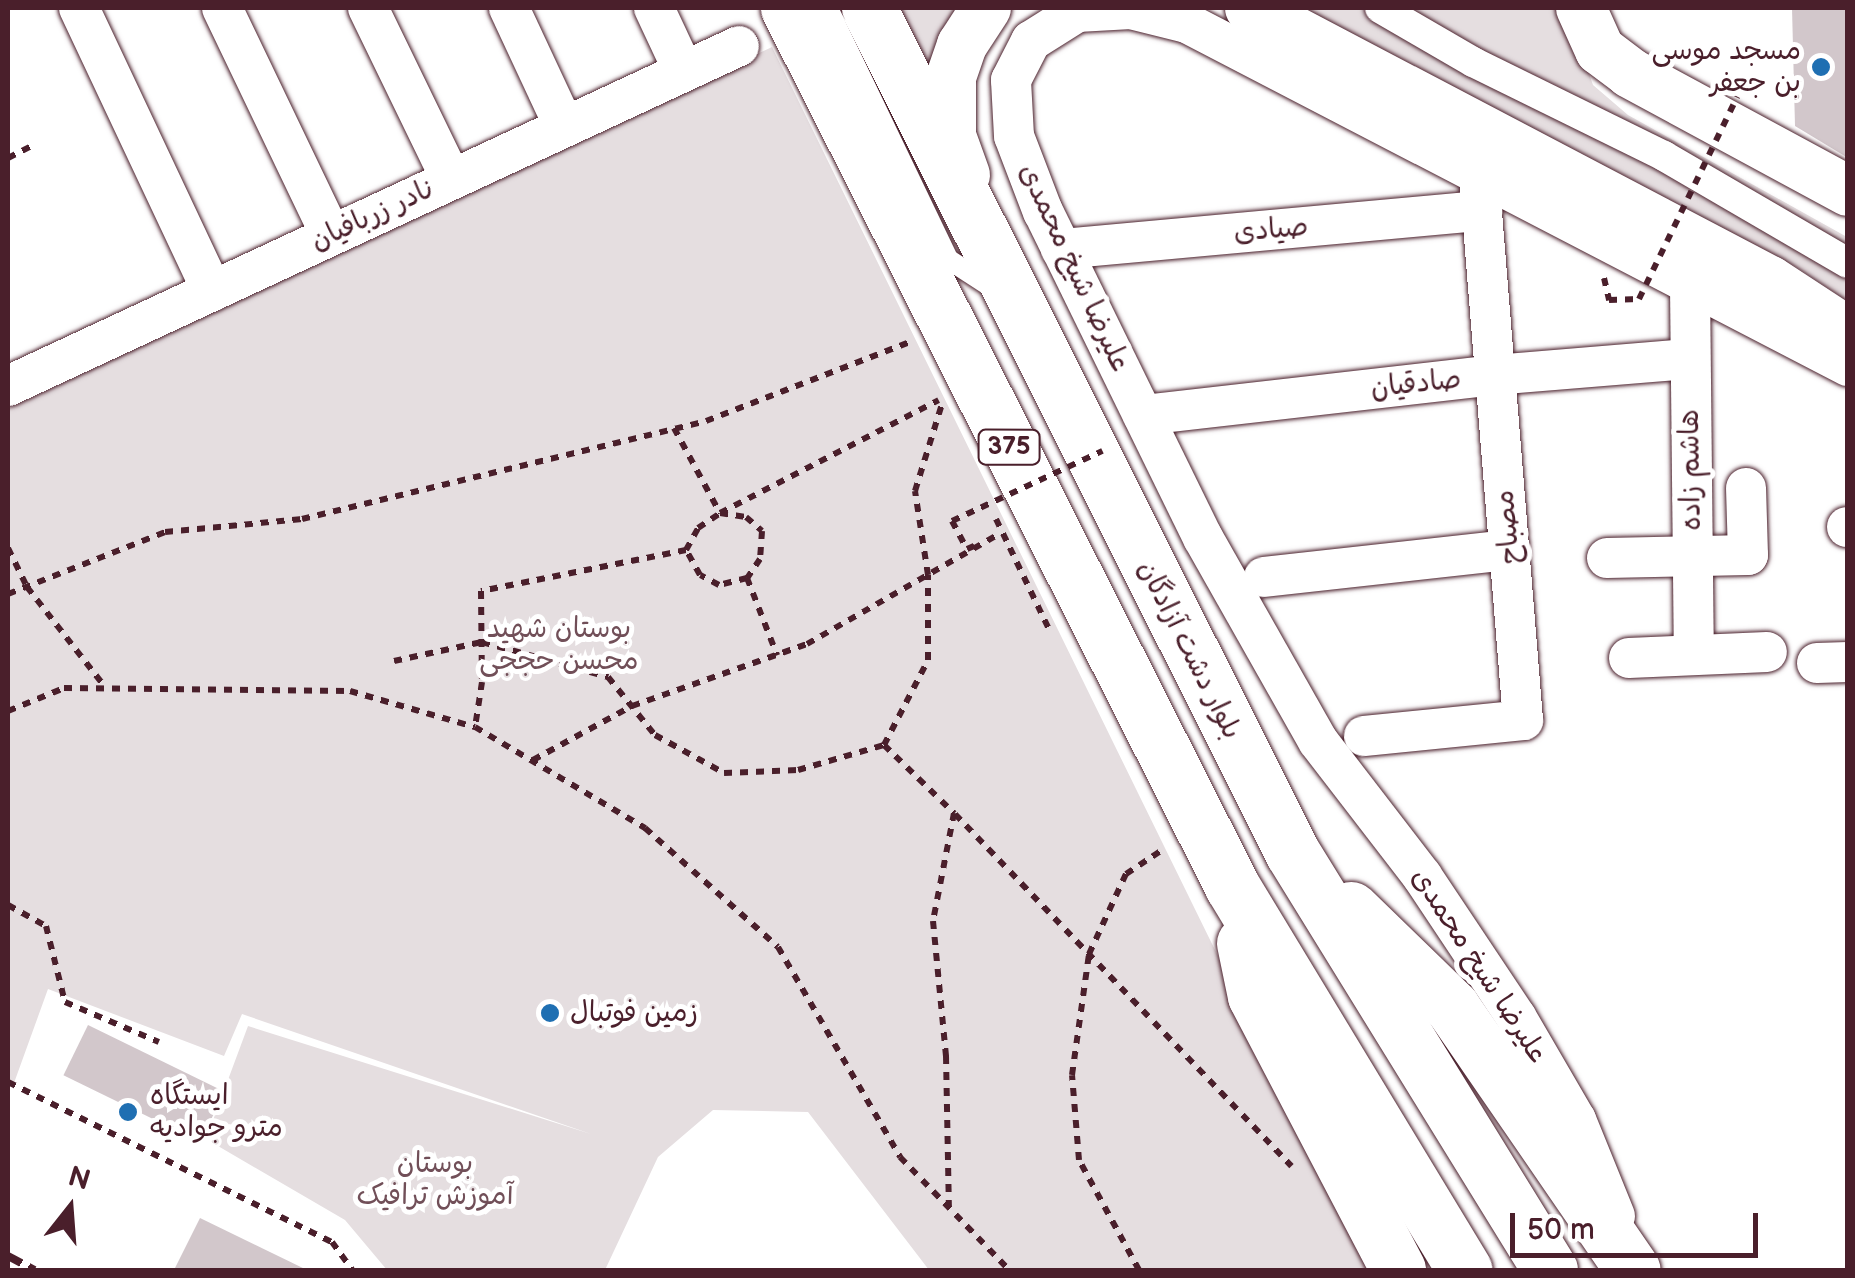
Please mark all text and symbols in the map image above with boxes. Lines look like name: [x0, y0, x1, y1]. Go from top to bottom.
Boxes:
place label: مسجد موسی بن جعفر: [1651, 34, 1801, 100]
marker: مسجد موسی بن جعفر: [1810, 56, 1832, 78]
street label: علیرضا شیخ محمدی: [1011, 159, 1137, 377]
street label: نادر زربافیان: [305, 172, 441, 258]
street label: صیادی: [1232, 210, 1310, 250]
street label: صادقیان: [1369, 363, 1463, 405]
street label: هاشم زاده: [1673, 409, 1709, 531]
road number: 375: [976, 427, 1042, 467]
street label: مصباح: [1488, 488, 1528, 566]
street label: بلوار دشت آزادگان: [1130, 555, 1248, 745]
park label: بوستان شهید محسن حججی: [479, 612, 639, 678]
street label: علیرضا شیخ محمدی: [1403, 862, 1555, 1070]
place label: زمین فوتبال: [570, 996, 698, 1030]
marker: زمین فوتبال: [539, 1002, 561, 1024]
place label: ایستگاه مترو جوادیه: [150, 1079, 283, 1145]
marker: ایستگاه مترو جوادیه: [115, 1099, 141, 1125]
park label: بوستان آموزش ترافیک: [356, 1147, 514, 1213]
north arrow: [20, 1158, 120, 1258]
text: N: [64, 1160, 94, 1198]
scale bar: [1515, 1193, 1762, 1255]
text: 50 m: [1527, 1212, 1595, 1248]

